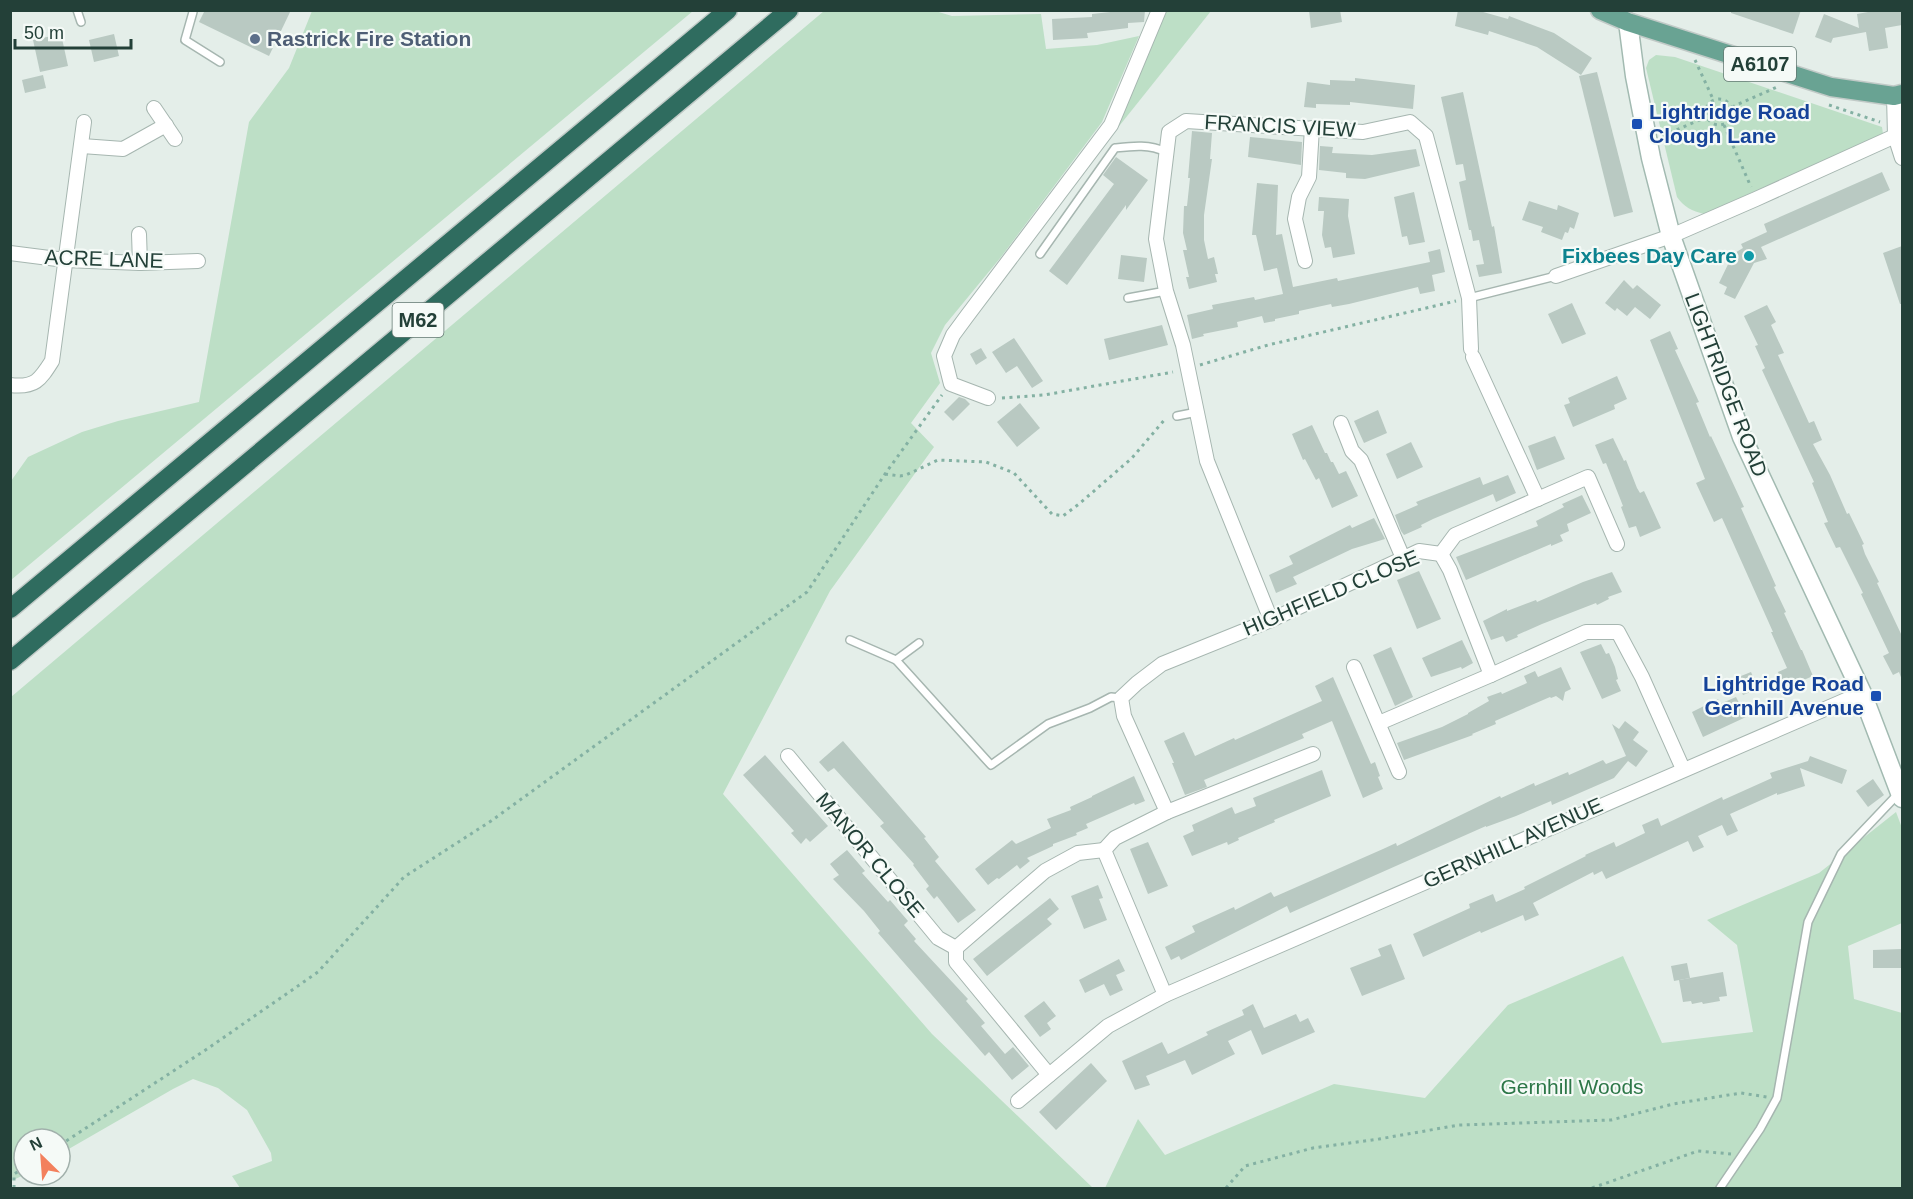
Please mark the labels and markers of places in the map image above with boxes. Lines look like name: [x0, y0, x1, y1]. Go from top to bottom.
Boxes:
place label: Rastrick Fire Station: [267, 27, 471, 50]
marker: Rastrick Fire Station: [248, 32, 262, 46]
place label: Lightridge Road Clough Lane: [1649, 100, 1810, 147]
marker: Lightridge Road Clough Lane: [1630, 117, 1644, 131]
place label: Fixbees Day Care: [1562, 244, 1737, 267]
marker: Fixbees Day Care: [1742, 249, 1756, 263]
place label: Lightridge Road Gernhill Avenue: [1703, 672, 1864, 719]
marker: Lightridge Road Gernhill Avenue: [1869, 689, 1883, 703]

